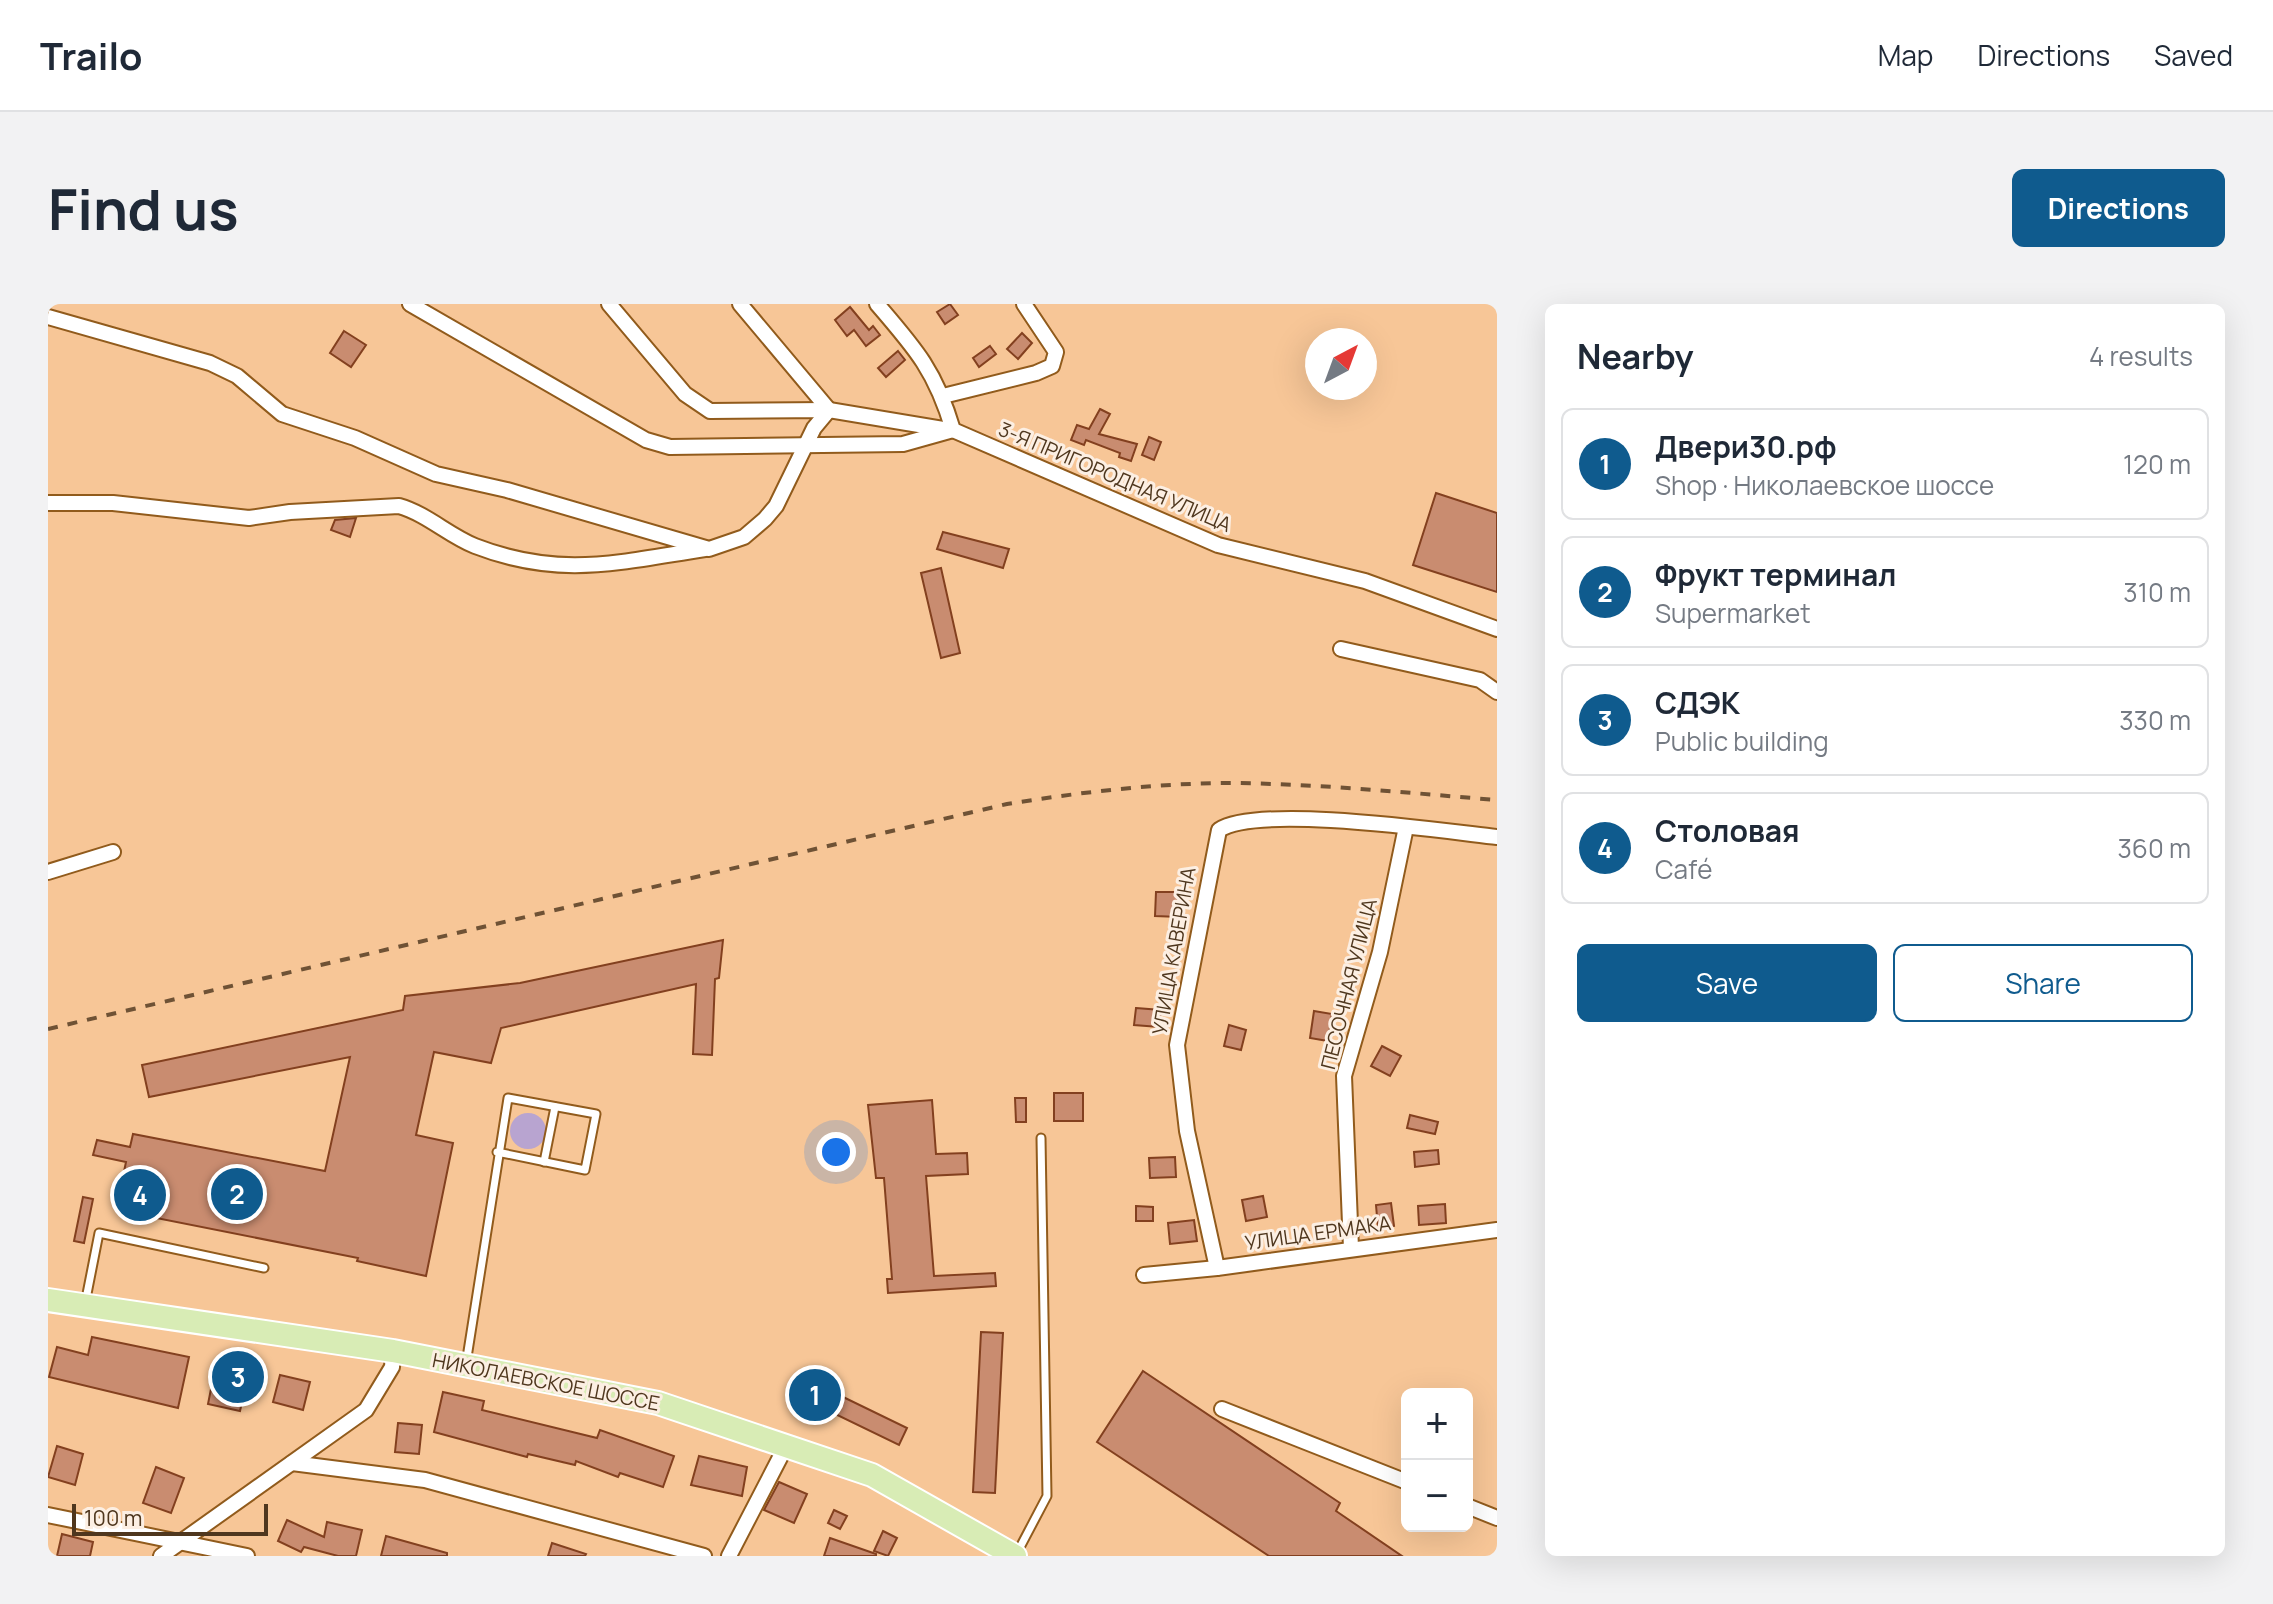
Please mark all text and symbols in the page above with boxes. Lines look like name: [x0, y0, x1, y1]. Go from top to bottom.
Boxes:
text: Trailo: [40, 29, 143, 81]
text: Map: [1878, 36, 1933, 74]
text: Directions: [1977, 36, 2110, 74]
text: Saved: [2154, 36, 2233, 74]
button: Directions: [2012, 169, 2225, 247]
text: Find us: [48, 170, 239, 247]
north arrow: [1305, 328, 1377, 400]
text: Nearby: [1577, 333, 1693, 379]
text: 4 results: [2089, 338, 2193, 374]
street label: 3-Я ПРИГОРОДНАЯ УЛИЦА: [995, 415, 1236, 538]
text: Двери30.рф: [1655, 426, 1836, 467]
text: 1: [1599, 446, 1611, 482]
text: 120 m: [2123, 446, 2191, 482]
text: Shop · Николаевское шоссе: [1655, 467, 1994, 503]
text: Фрукт терминал: [1655, 554, 1896, 595]
text: 2: [1597, 574, 1613, 610]
text: 310 m: [2123, 574, 2191, 610]
text: Supermarket: [1655, 595, 1811, 631]
text: СДЭК: [1655, 682, 1740, 723]
text: 3: [1597, 702, 1613, 738]
text: 330 m: [2119, 702, 2191, 738]
text: Public building: [1655, 723, 1829, 759]
text: Столовая: [1655, 810, 1800, 851]
text: 4: [1597, 830, 1613, 866]
text: 360 m: [2117, 830, 2191, 866]
text: Café: [1655, 851, 1712, 887]
street label: УЛИЦА КАВЕРИНА: [1145, 865, 1202, 1037]
street label: ПЕСОЧНАЯ УЛИЦА: [1314, 895, 1383, 1072]
button: Save: [1577, 944, 1877, 1022]
button: Share: [1893, 944, 2193, 1022]
your location: [816, 1132, 856, 1172]
pin: 2: [211, 1164, 263, 1224]
pin: 4: [114, 1165, 166, 1225]
street label: УЛИЦА ЕРМАКА: [1243, 1209, 1393, 1256]
street label: НИКОЛАЕВСКОЕ ШОССЕ: [430, 1346, 662, 1417]
pin: 3: [212, 1347, 264, 1407]
pin: 1: [789, 1365, 841, 1425]
map controls: [1401, 1388, 1473, 1532]
button: +: [1401, 1388, 1473, 1460]
button: −: [1401, 1460, 1473, 1532]
scale bar: [72, 1500, 268, 1536]
text: 100 m: [84, 1503, 142, 1533]

